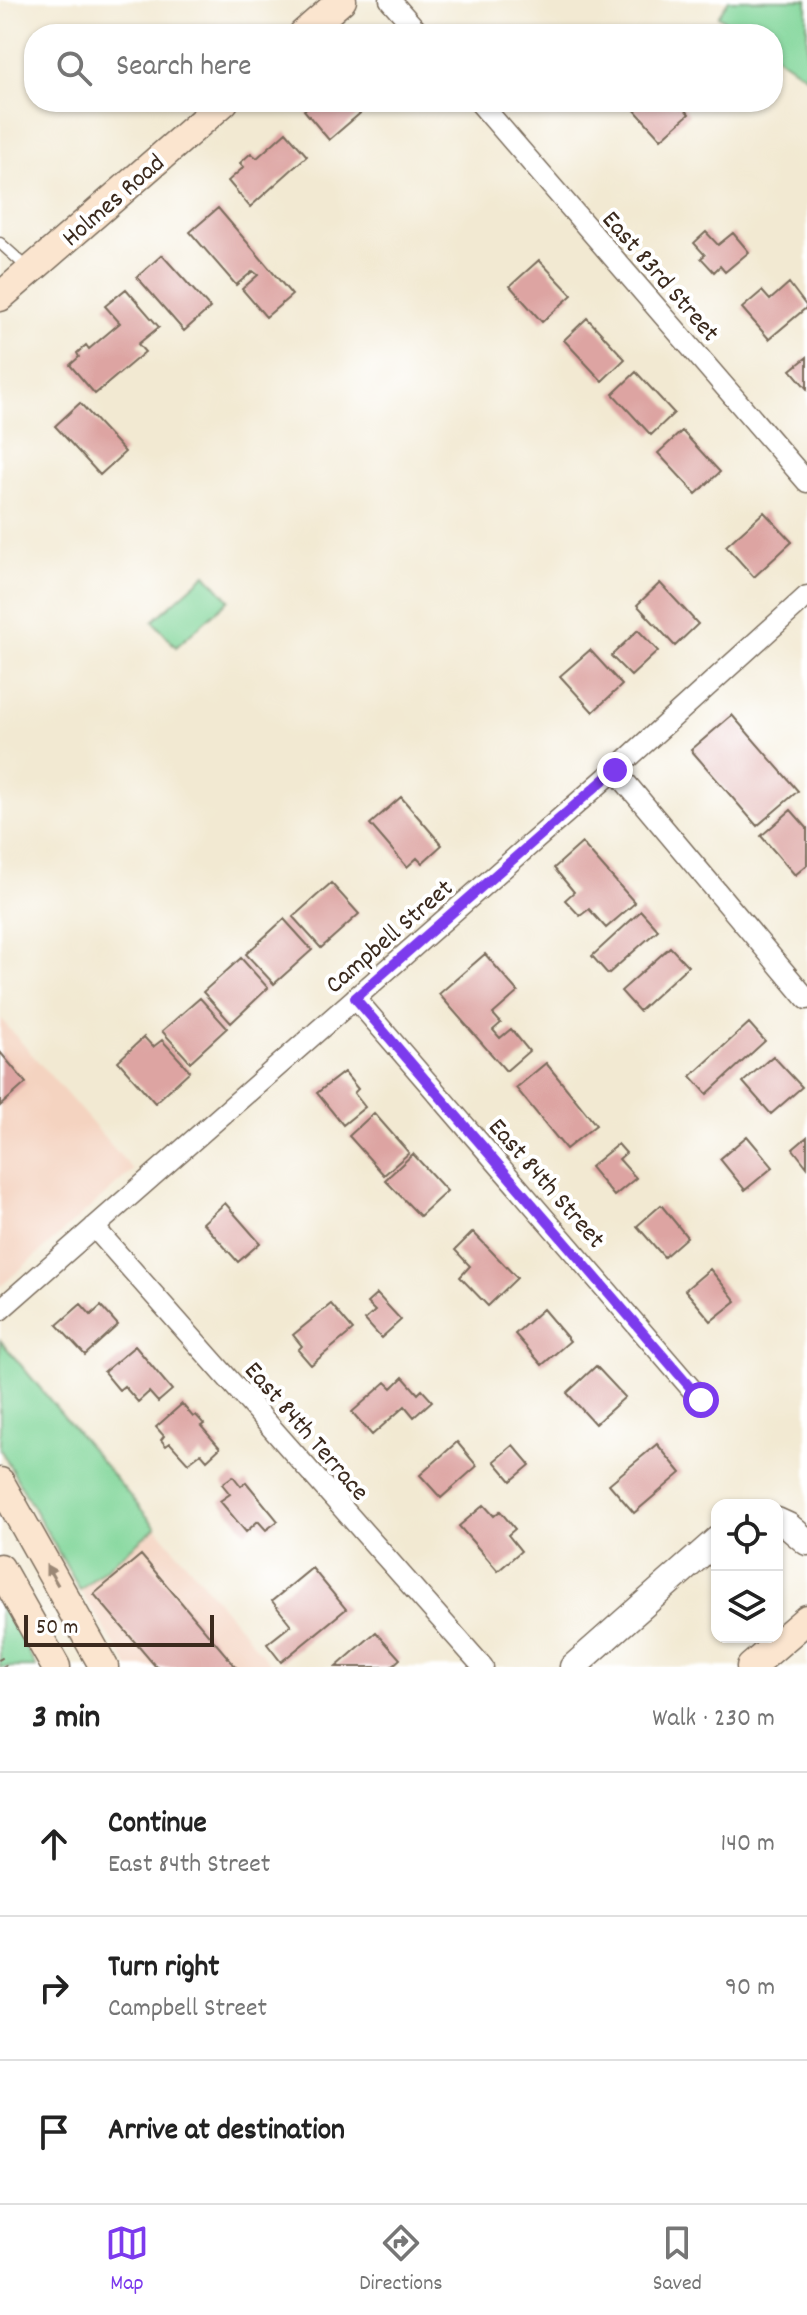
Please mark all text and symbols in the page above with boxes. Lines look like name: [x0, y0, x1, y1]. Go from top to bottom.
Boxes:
search box: [24, 24, 783, 112]
icon: search: [52, 46, 96, 90]
text: Search here: [116, 47, 252, 90]
street label: Holmes Road: [55, 146, 174, 257]
street label: East 83rd Street: [592, 203, 727, 351]
route end: [597, 752, 633, 788]
street label: Campbell Street: [318, 871, 463, 1004]
street label: East 84th Street: [478, 1111, 613, 1258]
street label: East 84th Terrace: [234, 1354, 377, 1510]
route start: [683, 1382, 719, 1418]
map controls: [711, 1499, 783, 1643]
button: locate: [711, 1499, 783, 1571]
one-way arrow: [45, 1564, 59, 1586]
button: layers: [711, 1571, 783, 1643]
scale bar: [24, 1611, 214, 1647]
text: 50 m: [36, 1613, 78, 1644]
text: 3 min: [32, 1695, 100, 1744]
text: Walk · 230 m: [652, 1701, 775, 1738]
text: Continue: [108, 1804, 207, 1847]
icon: ahead: [32, 1822, 76, 1866]
text: 140 m: [721, 1826, 775, 1863]
text: East 84th Street: [108, 1847, 270, 1884]
text: Turn right: [108, 1948, 219, 1991]
icon: right: [32, 1966, 76, 2010]
text: 90 m: [725, 1970, 775, 2007]
text: Campbell Street: [108, 1991, 267, 2028]
icon: arrive: [32, 2110, 76, 2154]
text: Arrive at destination: [108, 2111, 345, 2154]
tab: Map: [105, 2221, 149, 2300]
tab: Directions: [359, 2221, 443, 2300]
tab: Saved: [653, 2221, 702, 2300]

